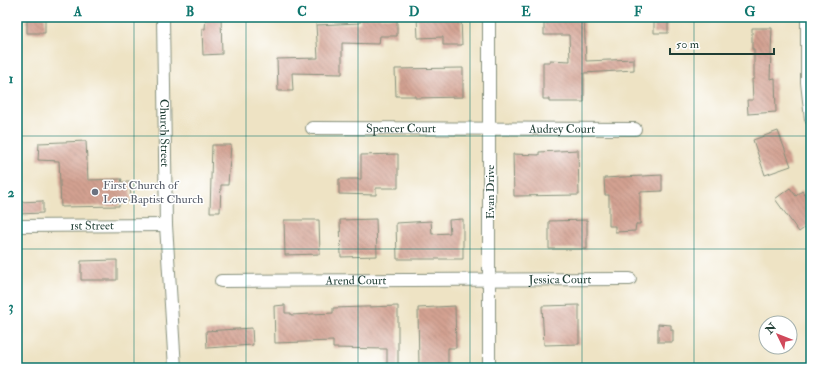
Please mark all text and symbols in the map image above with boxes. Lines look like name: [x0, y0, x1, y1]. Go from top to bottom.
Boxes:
text: A: [73, 4, 83, 20]
text: B: [186, 4, 194, 20]
text: C: [297, 4, 307, 20]
text: D: [409, 4, 420, 20]
text: E: [521, 4, 531, 20]
text: F: [634, 4, 643, 20]
text: G: [745, 4, 756, 20]
scale bar: [670, 30, 774, 56]
text: 50 m: [676, 37, 700, 52]
text: 1: [9, 71, 14, 87]
street label: Church Street: [156, 99, 172, 167]
street label: Spencer Court: [366, 121, 436, 136]
street label: Audrey Court: [528, 122, 595, 137]
street label: Evan Drive: [483, 165, 498, 219]
place label: First Church of Love Baptist Church: [103, 178, 204, 207]
text: 2: [8, 185, 15, 201]
marker: First Church of Love Baptist Church: [90, 187, 100, 197]
street label: 1st Street: [70, 218, 114, 234]
street label: Jessica Court: [528, 272, 591, 288]
street label: Arend Court: [325, 273, 387, 288]
text: 3: [9, 299, 14, 315]
north arrow: [758, 315, 798, 355]
text: N: [762, 320, 780, 337]

